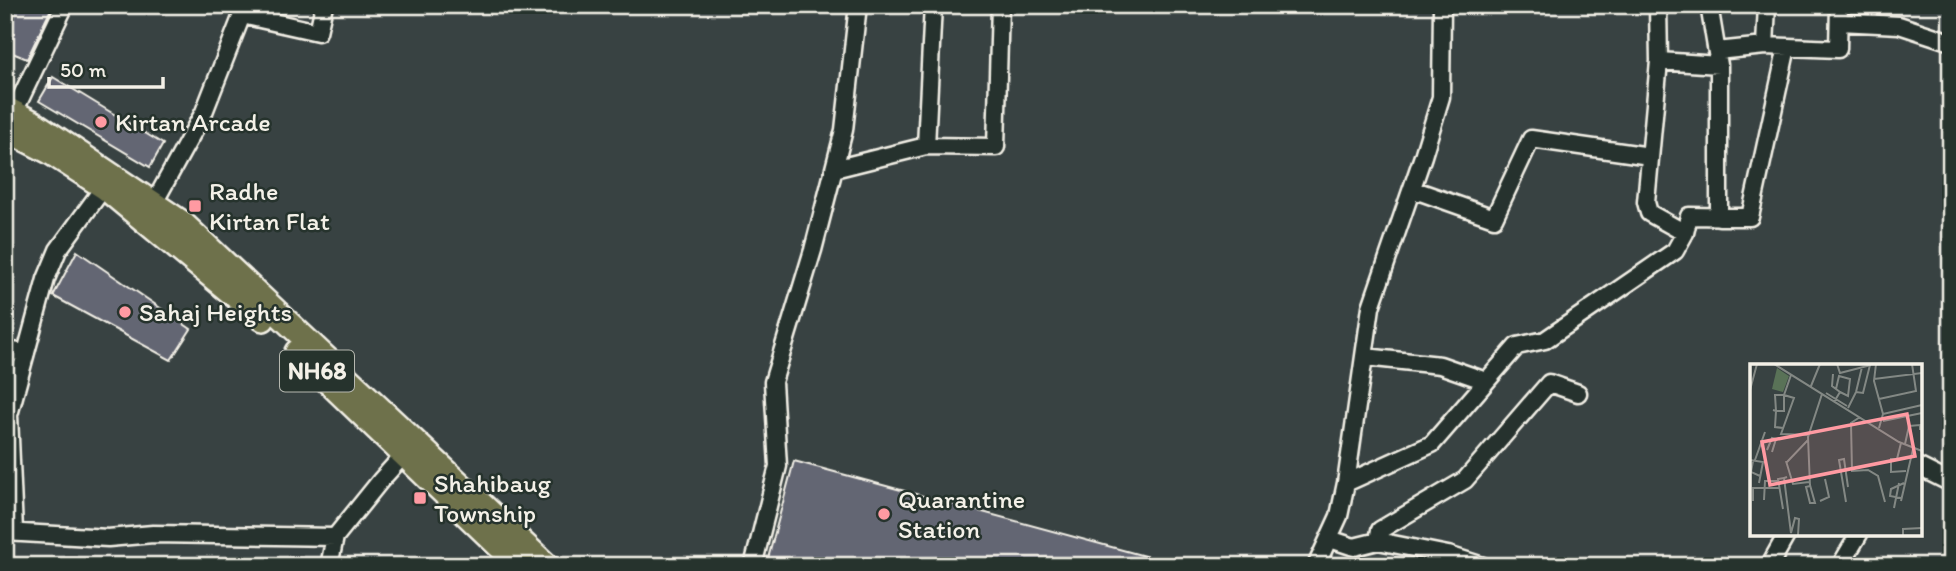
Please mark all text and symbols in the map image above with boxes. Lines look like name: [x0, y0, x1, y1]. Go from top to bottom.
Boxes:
scale bar: [49, 46, 163, 90]
text: 50 m: [60, 57, 107, 82]
place label: Kirtan Arcade: [115, 106, 271, 138]
marker: Kirtan Arcade: [93, 114, 109, 130]
place label: Radhe Kirtan Flat: [209, 175, 330, 237]
marker: Radhe Kirtan Flat: [187, 198, 203, 214]
place label: Sahaj Heights: [139, 296, 292, 328]
marker: Sahaj Heights: [117, 304, 133, 320]
road number: NH68: [280, 350, 354, 392]
inset map: [1750, 364, 1921, 536]
place label: Shahibaug Township: [434, 467, 552, 529]
place label: Quarantine Station: [898, 483, 1025, 545]
marker: Shahibaug Township: [412, 490, 428, 506]
marker: Quarantine Station: [876, 506, 892, 522]

